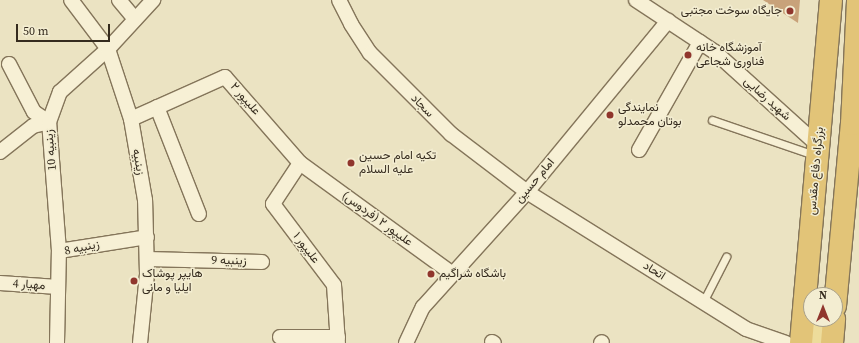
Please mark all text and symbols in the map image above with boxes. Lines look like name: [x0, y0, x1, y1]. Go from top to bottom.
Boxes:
place label: جایگاه سوخت مجتبی: [681, 4, 782, 18]
marker: جایگاه سوخت مجتبی: [785, 6, 795, 16]
scale bar: [18, 16, 112, 42]
text: 50 m: [23, 23, 49, 39]
place label: آموزشگاه خانه فناوری شجاعی: [696, 41, 764, 69]
marker: آموزشگاه خانه فناوری شجاعی: [683, 50, 693, 60]
street label: شهید رضایی: [740, 74, 794, 124]
street label: علیپور ۲: [227, 80, 263, 118]
street label: سجاد: [408, 92, 436, 120]
place label: نمایندگی بوتان محمدلو: [618, 101, 682, 129]
marker: نمایندگی بوتان محمدلو: [605, 110, 615, 120]
street label: بزرگراه دفاع مقدس: [805, 126, 827, 216]
street label: زینبیه 10: [42, 129, 60, 171]
street label: زینبیه: [129, 148, 147, 176]
place label: تکیه امام حسین علیه السلام: [359, 149, 436, 177]
street label: امام حسین: [512, 156, 558, 206]
marker: تکیه امام حسین علیه السلام: [346, 158, 356, 168]
street label: علیپور ۲ (فردوس): [339, 189, 415, 249]
street label: علیپور ۱: [290, 229, 322, 267]
street label: زینبیه 8: [63, 237, 101, 259]
street label: زینبیه 9: [211, 253, 247, 269]
street label: اتحاد: [640, 259, 668, 283]
place label: هایپر پوشاک ایلیا و مانی: [142, 267, 203, 295]
place label: باشگاه شراگیم: [439, 267, 506, 281]
marker: باشگاه شراگیم: [426, 269, 436, 279]
marker: هایپر پوشاک ایلیا و مانی: [129, 276, 139, 286]
street label: مهیار 4: [12, 277, 46, 293]
north arrow: [803, 287, 843, 327]
text: N: [819, 288, 827, 303]

